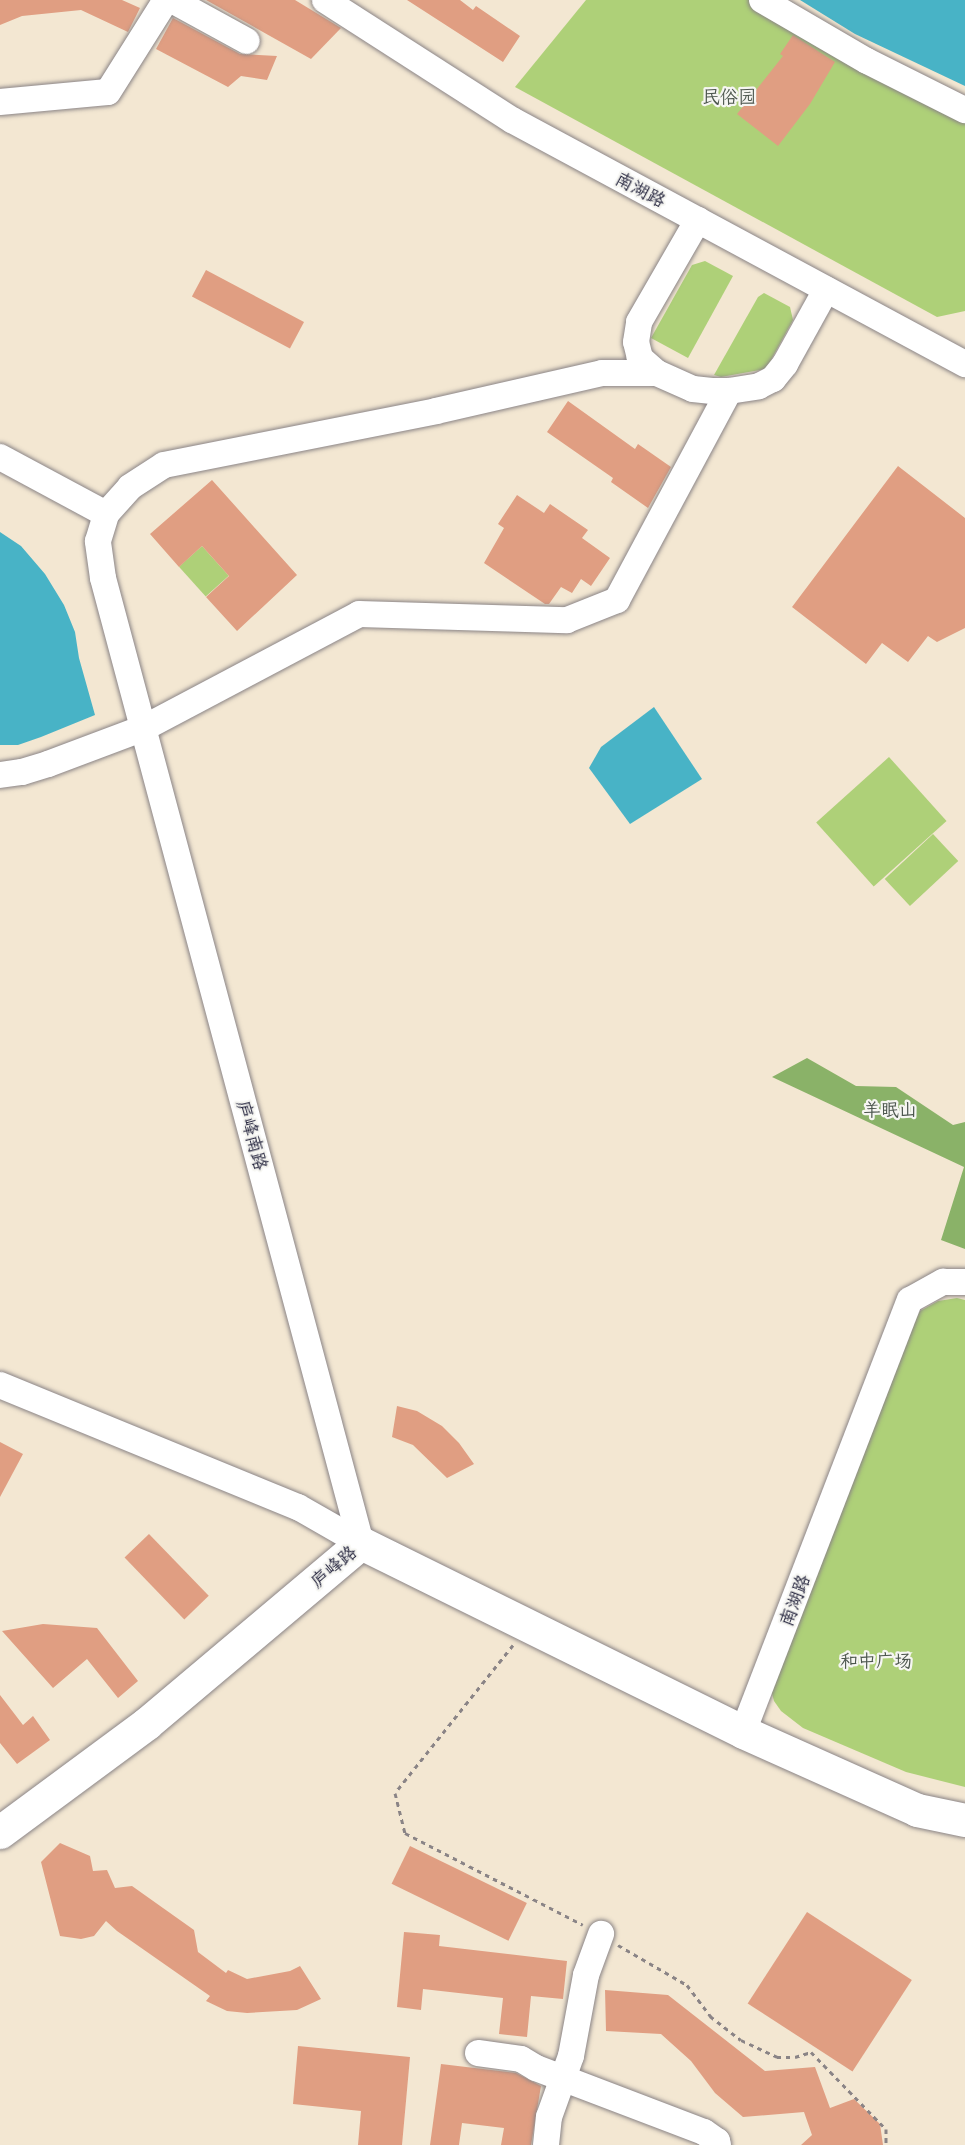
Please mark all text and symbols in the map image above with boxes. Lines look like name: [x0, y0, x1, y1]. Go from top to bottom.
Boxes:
park label: 民俗园: [702, 85, 756, 107]
street label: 南湖路: [612, 167, 670, 211]
street label: 庐峰南路: [233, 1097, 273, 1173]
park label: 羊眠山: [863, 1098, 917, 1120]
street label: 庐峰路: [305, 1540, 361, 1592]
street label: 南湖路: [774, 1571, 814, 1629]
park label: 和中广场: [840, 1649, 912, 1671]

